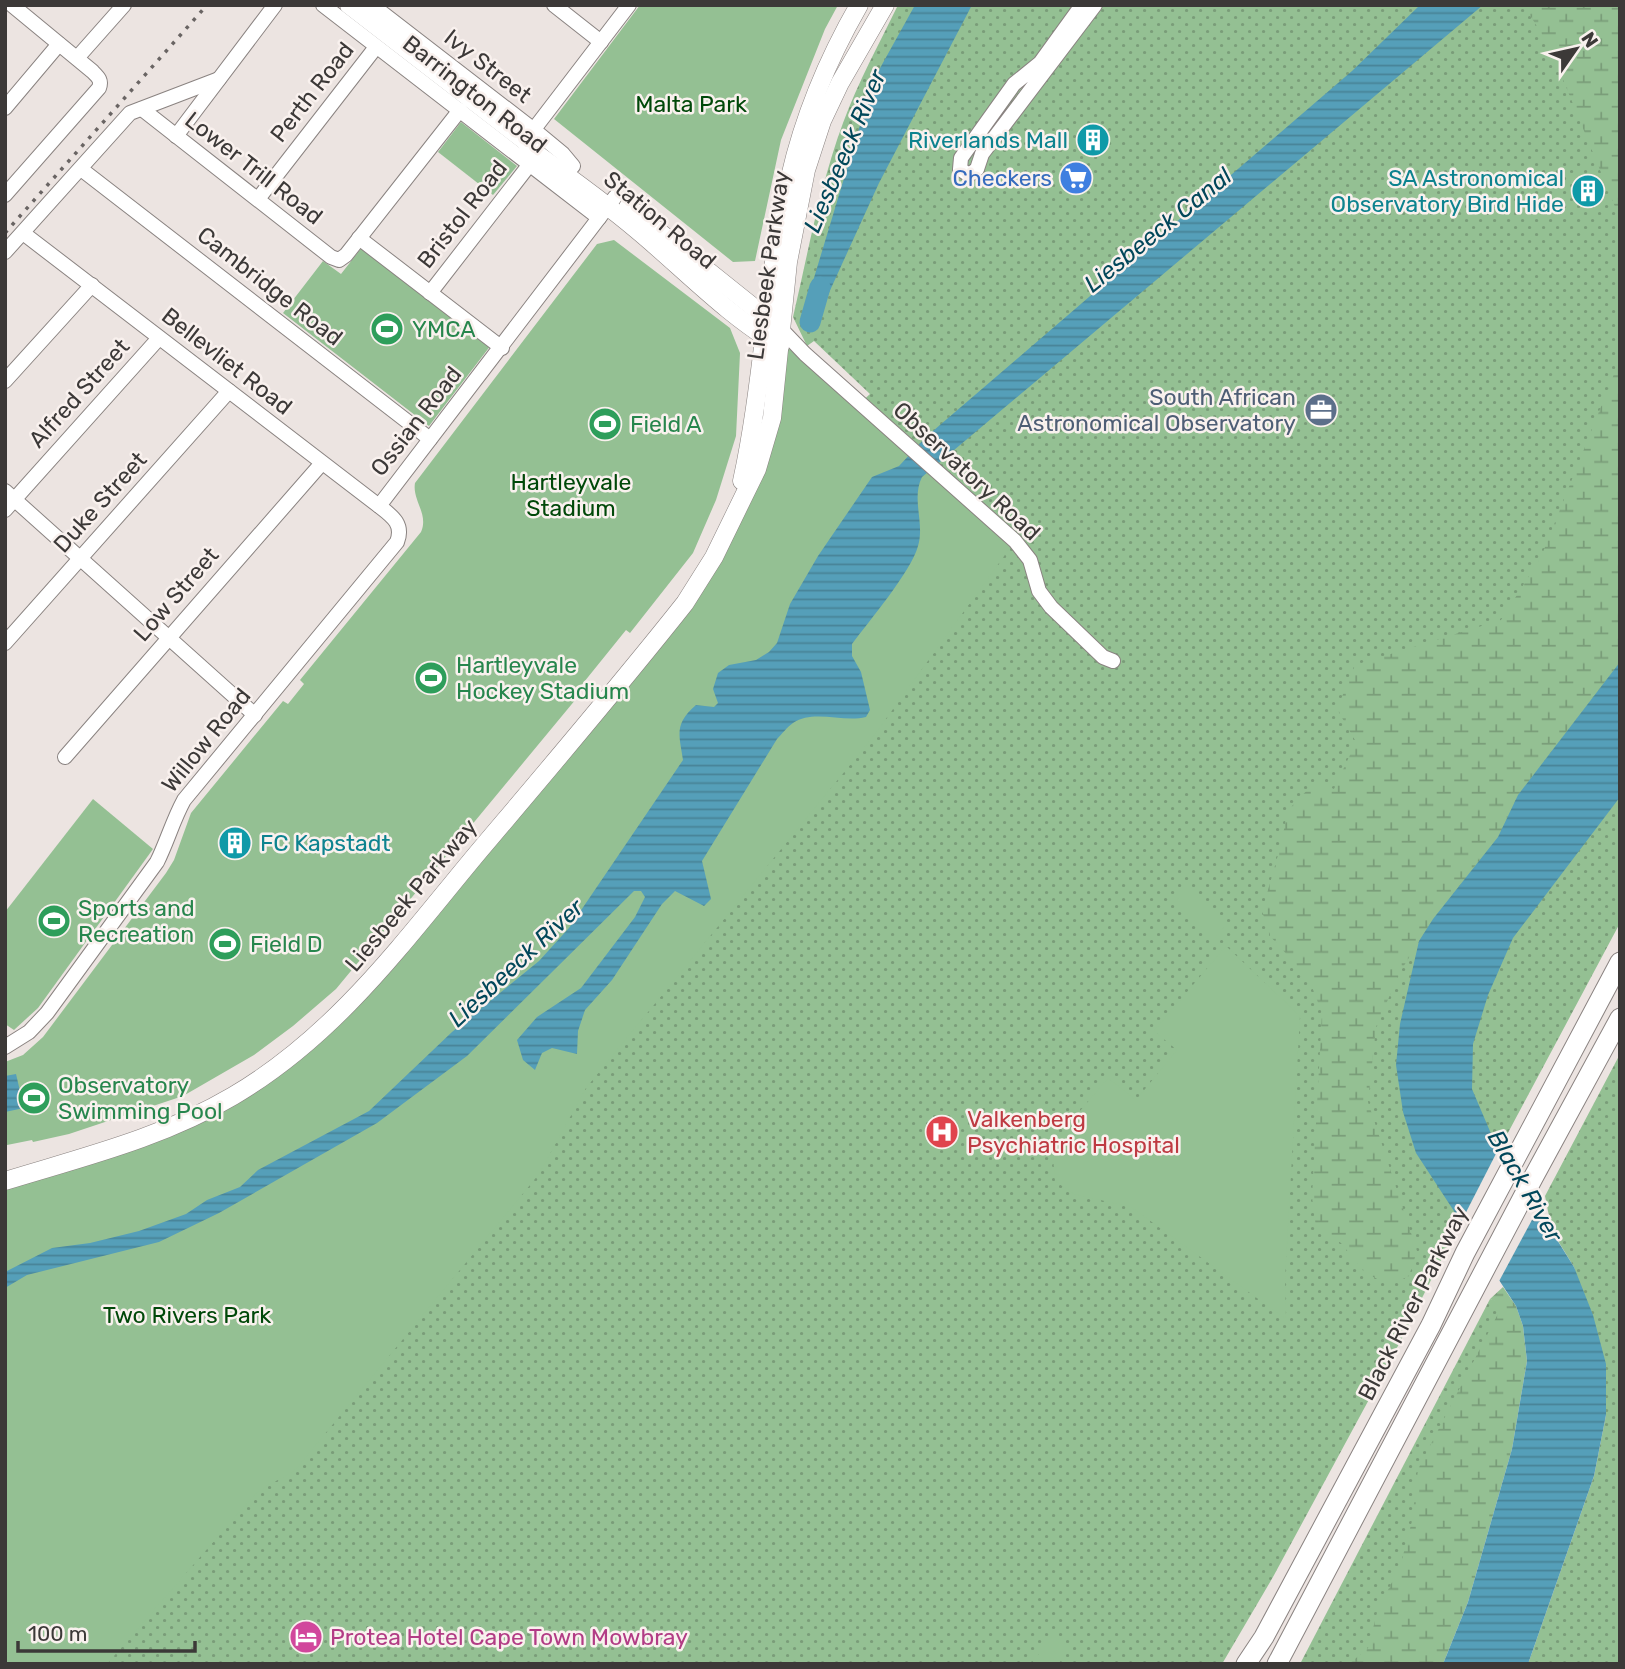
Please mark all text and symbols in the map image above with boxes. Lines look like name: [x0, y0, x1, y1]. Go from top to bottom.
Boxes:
north arrow: [1541, 14, 1611, 84]
street label: Ivy Street: [439, 23, 537, 109]
text: N: [1576, 28, 1603, 52]
street label: Barrington Road: [397, 29, 553, 159]
street label: Perth Road: [264, 36, 360, 148]
water label: Liesbeeck River: [798, 65, 892, 237]
park label: Malta Park: [635, 90, 747, 118]
street label: Lower Trill Road: [180, 106, 328, 230]
building icon: Riverlands Mall: [1074, 121, 1112, 159]
place label: Riverlands Mall: [908, 126, 1068, 154]
street label: Bristol Road: [411, 154, 513, 274]
supermarket icon: Checkers: [1057, 159, 1095, 197]
water label: Liesbeeck Canal: [1079, 161, 1238, 298]
place label: Checkers: [952, 164, 1052, 192]
place label: SA Astronomical Observatory Bird Hide: [1331, 164, 1564, 218]
street label: Station Road: [598, 165, 722, 275]
street label: Liesbeek Parkway: [741, 168, 795, 361]
building icon: SA Astronomical Observatory Bird Hide: [1569, 172, 1607, 210]
street label: Cambridge Road: [192, 221, 348, 351]
street label: Bellevliet Road: [156, 301, 298, 421]
sports icon: YMCA: [368, 310, 406, 348]
place label: YMCA: [412, 315, 476, 343]
street label: Alfred Street: [23, 333, 135, 453]
street label: Ossian Road: [365, 361, 467, 481]
place label: South African Astronomical Observatory: [1017, 383, 1296, 437]
office icon: South African Astronomical Observatory: [1302, 391, 1340, 429]
street label: Observatory Road: [888, 396, 1046, 546]
sports icon: Field A: [586, 405, 624, 443]
place label: Field A: [630, 410, 702, 438]
street label: Duke Street: [47, 446, 153, 558]
park label: Hartleyvale Stadium: [510, 468, 632, 522]
street label: Low Street: [127, 541, 225, 647]
place label: Hartleyvale Hockey Stadium: [456, 651, 629, 705]
sports icon: Hartleyvale Hockey Stadium: [412, 659, 450, 697]
street label: Willow Road: [155, 682, 257, 798]
street label: Liesbeek Parkway: [339, 813, 483, 977]
building icon: FC Kapstadt: [216, 824, 254, 862]
place label: FC Kapstadt: [260, 829, 390, 857]
water label: Liesbeeck River: [443, 893, 590, 1033]
place label: Sports and Recreation: [78, 894, 195, 948]
sports icon: Sports and Recreation: [35, 902, 73, 940]
sports icon: Field D: [206, 925, 244, 963]
place label: Field D: [250, 930, 323, 958]
place label: Observatory Swimming Pool: [58, 1071, 223, 1125]
sports icon: Observatory Swimming Pool: [15, 1079, 53, 1117]
place label: Valkenberg Psychiatric Hospital: [967, 1105, 1180, 1159]
hospital icon: Valkenberg Psychiatric Hospital: [923, 1113, 961, 1151]
water label: Black River: [1482, 1125, 1569, 1248]
street label: Black River Parkway: [1352, 1201, 1474, 1405]
park label: Two Rivers Park: [103, 1301, 271, 1329]
scale bar: [18, 1610, 194, 1654]
hotel icon: Protea Hotel Cape Town Mowbray: [287, 1618, 325, 1656]
text: 100 m: [28, 1621, 87, 1646]
place label: Protea Hotel Cape Town Mowbray: [330, 1623, 688, 1651]

